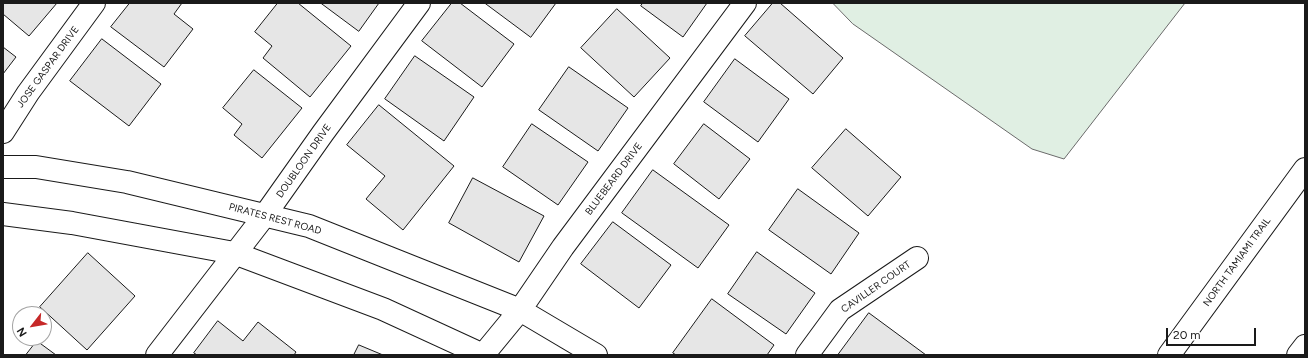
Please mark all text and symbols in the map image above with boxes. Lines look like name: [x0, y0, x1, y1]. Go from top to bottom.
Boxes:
street label: JOSE GASPAR DRIVE: [14, 24, 82, 110]
street label: DOUBLOON DRIVE: [274, 122, 334, 200]
street label: BLUEBEARD DRIVE: [583, 140, 645, 218]
street label: PIRATES REST ROAD: [227, 201, 323, 237]
street label: NORTH TAMIAMI TRAIL: [1201, 215, 1273, 309]
street label: CAVILLER COURT: [839, 259, 913, 315]
north arrow: [12, 306, 52, 346]
scale bar: [1168, 320, 1258, 346]
text: N: [14, 325, 30, 339]
text: 20 m: [1173, 328, 1201, 342]

